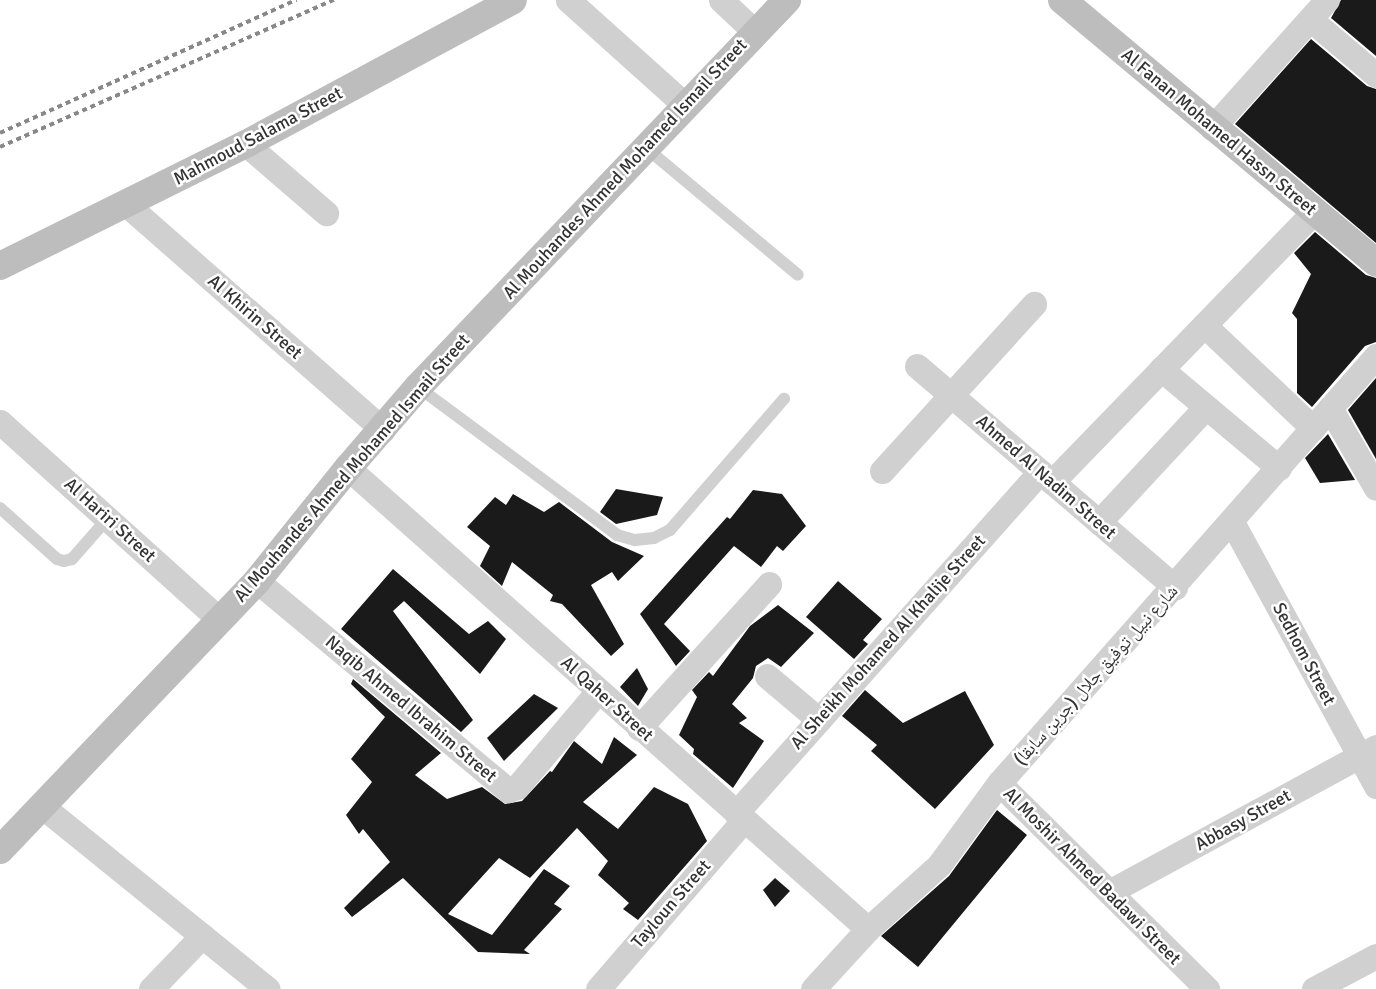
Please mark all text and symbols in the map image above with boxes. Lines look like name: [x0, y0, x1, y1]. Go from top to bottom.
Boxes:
street label: Al Mouhandes Ahmed Mohamed Ismail Street: [498, 34, 752, 304]
street label: Al Fanan Mohamed Hassn Street: [1117, 44, 1321, 220]
street label: Mahmoud Salama Street: [170, 82, 346, 190]
street label: Al Khirin Street: [203, 270, 307, 364]
street label: Al Mouhandes Ahmed Mohamed Ismail Street: [230, 330, 474, 606]
street label: Ahmed Al Nadim Street: [972, 410, 1120, 544]
street label: Al Hariri Street: [60, 473, 160, 567]
street label: Al Sheikh Mohamed Al Khalije Street: [786, 530, 990, 754]
street label: شارع نبيل توفيق جلال (جرين سابقا): [1009, 580, 1183, 770]
street label: Sedhom Street: [1268, 599, 1340, 709]
street label: Naqib Ahmed Ibrahim Street: [321, 631, 501, 787]
street label: Al Qaher Street: [556, 652, 658, 746]
street label: Al Moshir Ahmed Badawi Street: [999, 783, 1185, 969]
street label: Abbasy Street: [1191, 785, 1295, 855]
street label: Tayloun Street: [627, 855, 715, 953]

